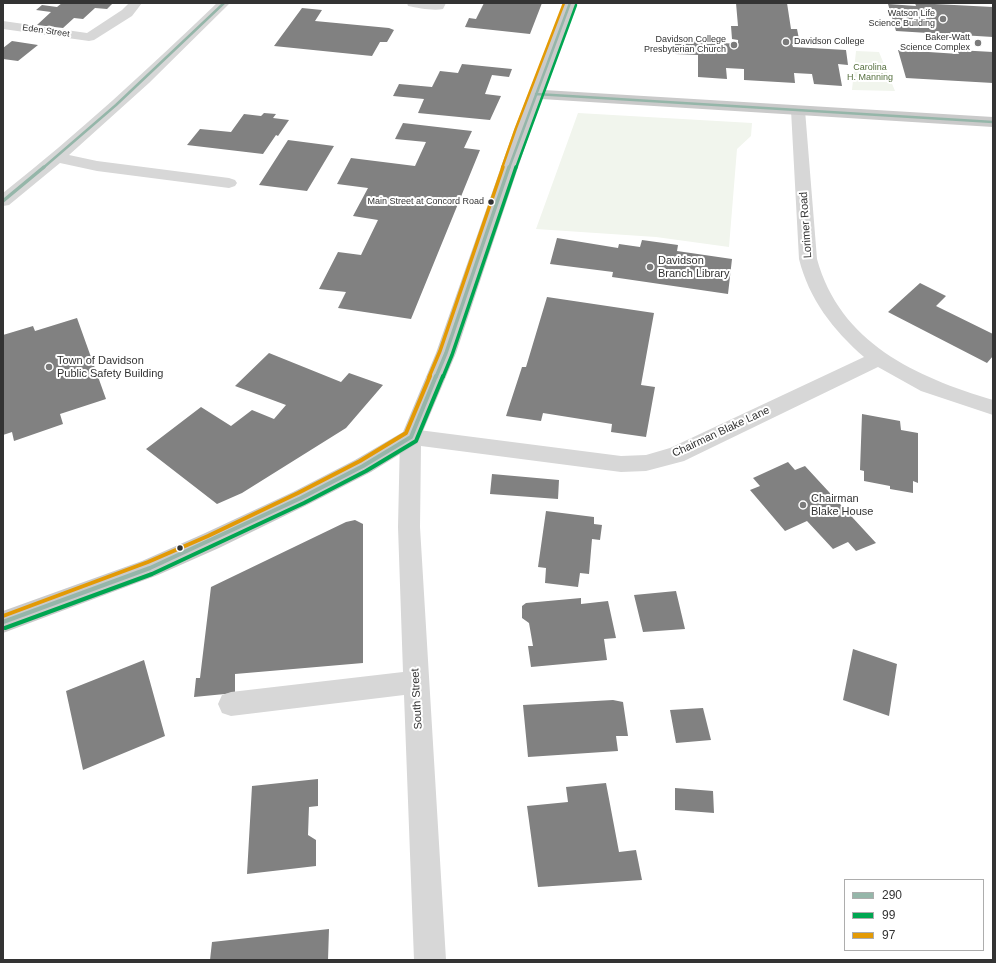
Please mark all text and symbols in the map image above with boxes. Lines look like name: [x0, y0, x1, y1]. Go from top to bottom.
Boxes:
place label: Watson Life Science Building: [868, 9, 935, 30]
marker: Watson Life Science Building: [938, 14, 948, 24]
street label: Eden Street: [22, 22, 70, 40]
place label: Baker-Watt Science Complex: [900, 33, 970, 54]
place label: Davidson College Presbyterian Church: [644, 35, 726, 56]
marker: Davidson College: [781, 37, 791, 47]
place label: Davidson College: [794, 37, 865, 47]
marker: Baker-Watt Science Complex: [973, 38, 983, 48]
marker: Davidson College Presbyterian Church: [729, 40, 739, 50]
park label: Carolina H. Manning: [847, 63, 893, 84]
street label: Lorimer Road: [797, 191, 815, 259]
place label: Main Street at Concord Road: [367, 197, 484, 207]
marker: Main Street at Concord Road: [486, 197, 496, 207]
place label: Davidson Branch Library: [658, 254, 730, 280]
marker: Davidson Branch Library: [645, 262, 655, 272]
place label: Town of Davidson Public Safety Building: [57, 354, 163, 380]
marker: Town of Davidson Public Safety Building: [44, 362, 54, 372]
street label: Chairman Blake Lane: [670, 404, 772, 460]
place label: Chairman Blake House: [811, 492, 873, 518]
marker: Chairman Blake House: [798, 500, 808, 510]
unlabelled marker: [175, 543, 185, 553]
street label: South Street: [409, 668, 425, 730]
legend: [844, 879, 984, 951]
text: 290: [882, 888, 902, 902]
text: 99: [882, 908, 895, 922]
text: 97: [882, 928, 895, 942]

